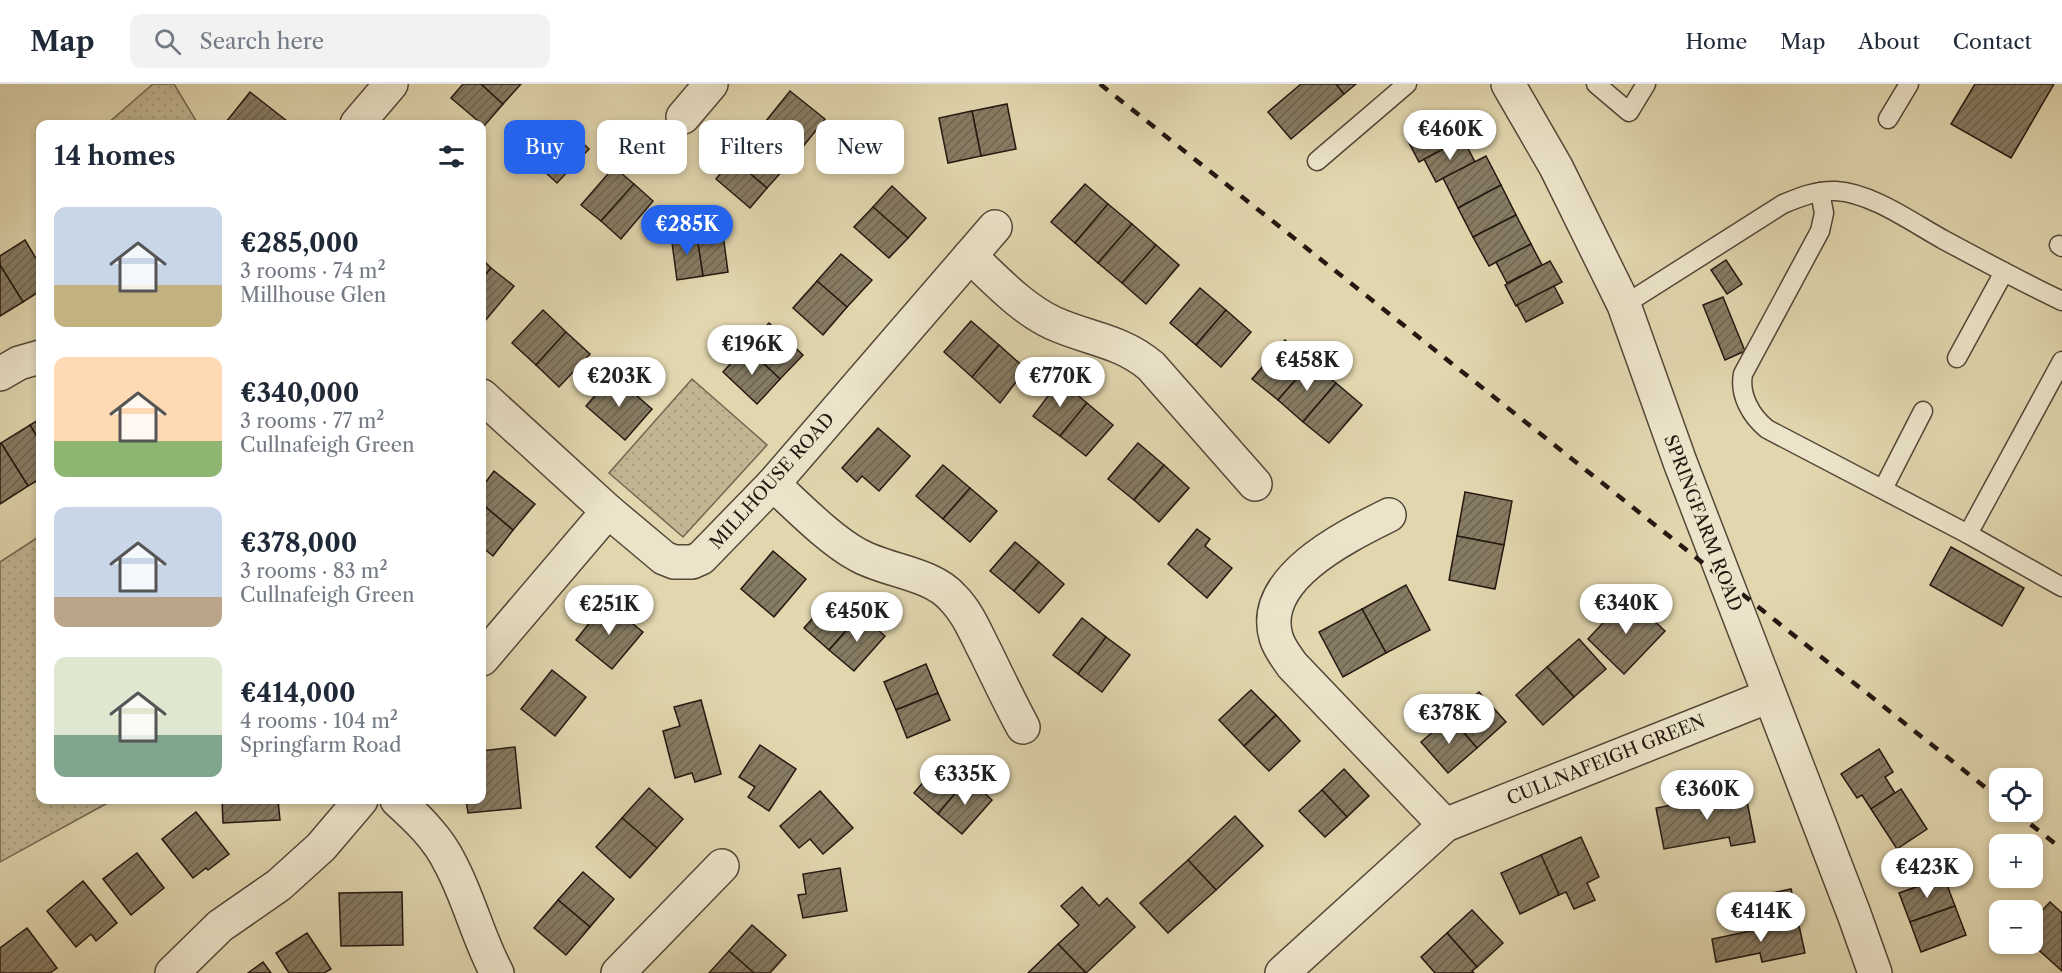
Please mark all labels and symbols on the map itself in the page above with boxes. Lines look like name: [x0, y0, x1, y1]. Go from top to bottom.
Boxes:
pin: €460K: [1408, 110, 1492, 161]
pin: €285K: [645, 205, 729, 256]
pin: €196K: [710, 325, 794, 376]
pin: €458K: [1265, 341, 1349, 392]
pin: €203K: [577, 357, 661, 408]
pin: €770K: [1018, 357, 1102, 408]
street label: MILLHOUSE ROAD: [705, 408, 839, 554]
street label: SPRINGFARM ROAD: [1659, 432, 1747, 614]
pin: €340K: [1584, 584, 1668, 635]
pin: €251K: [567, 585, 651, 636]
pin: €450K: [815, 592, 899, 643]
pin: €378K: [1407, 694, 1491, 745]
street label: CULLNAFEIGH GREEN: [1504, 710, 1709, 810]
pin: €335K: [923, 755, 1007, 806]
pin: €360K: [1665, 770, 1749, 821]
pin: €423K: [1885, 848, 1969, 899]
pin: €414K: [1719, 892, 1803, 943]

